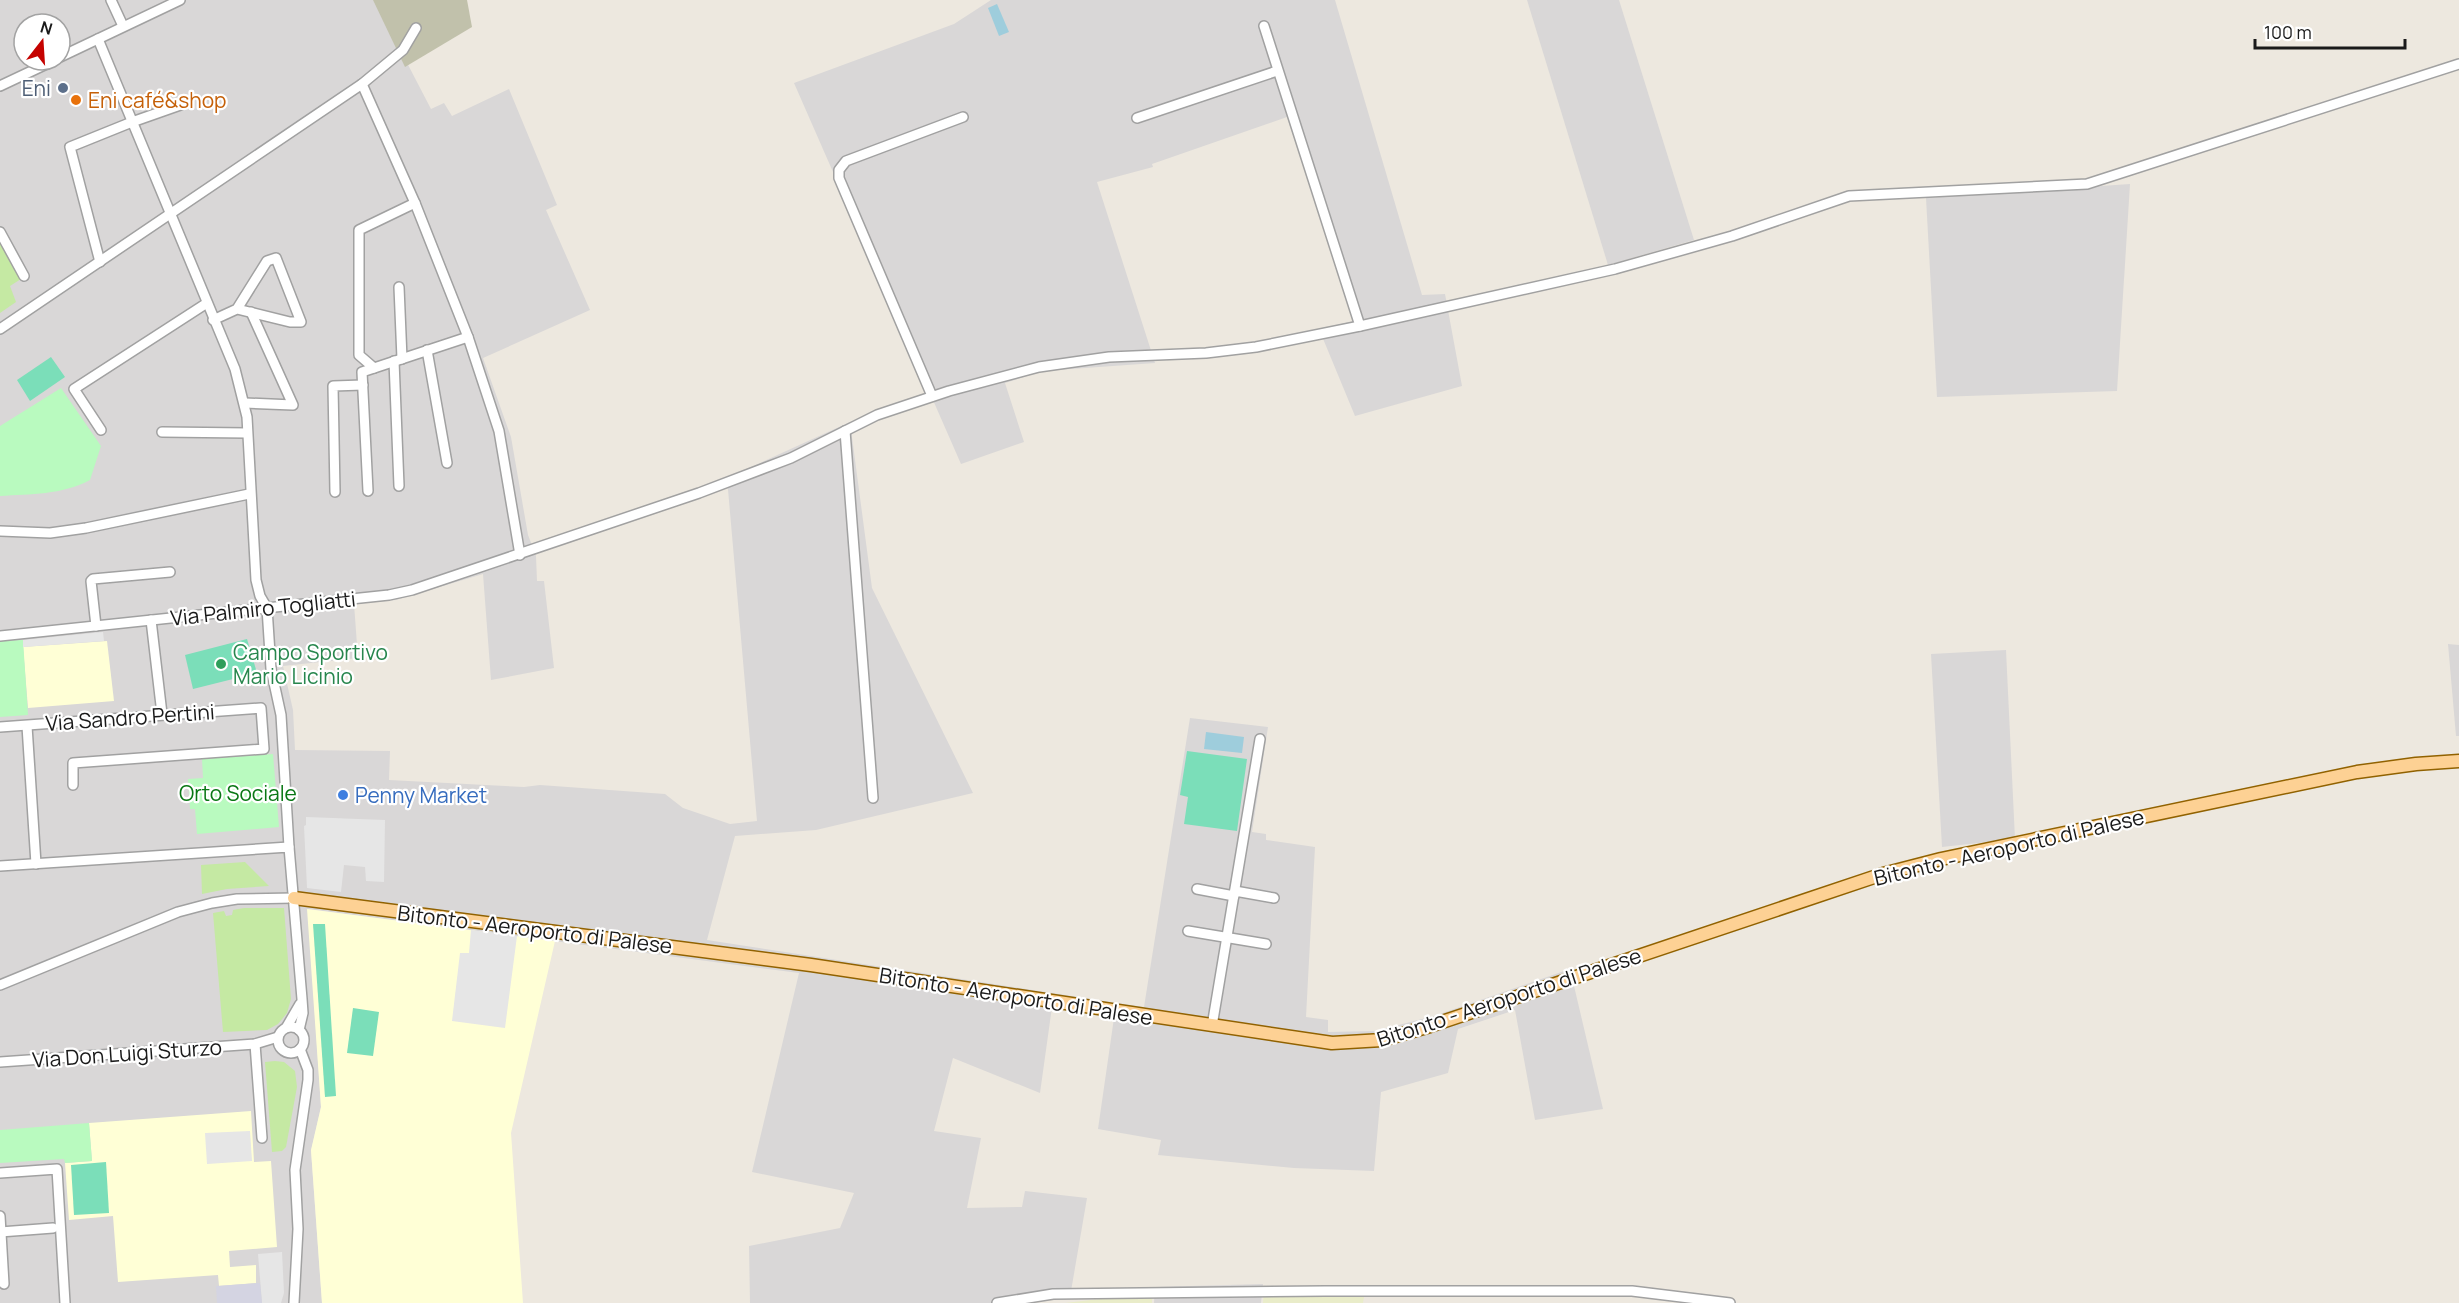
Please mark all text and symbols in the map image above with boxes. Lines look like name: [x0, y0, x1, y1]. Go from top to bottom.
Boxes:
north arrow: [12, 12, 72, 72]
scale bar: [2255, 12, 2405, 50]
text: N: [38, 15, 55, 40]
text: 100 m: [2264, 20, 2312, 44]
place label: Eni: [22, 74, 51, 102]
marker: Eni: [56, 81, 70, 95]
place label: Eni café&shop: [88, 86, 227, 114]
marker: Eni café&shop: [69, 93, 83, 107]
street label: Via Palmiro Togliatti: [169, 584, 357, 632]
place label: Campo Sportivo Mario Licinio: [233, 638, 388, 690]
marker: Campo Sportivo Mario Licinio: [214, 657, 228, 671]
street label: Via Sandro Pertini: [44, 697, 216, 737]
park label: Orto Sociale: [179, 779, 297, 807]
place label: Penny Market: [355, 781, 487, 809]
marker: Penny Market: [336, 788, 350, 802]
street label: Bitonto - Aeroporto di Palese: [1871, 802, 2147, 892]
street label: Bitonto - Aeroporto di Palese: [396, 898, 674, 960]
street label: Bitonto - Aeroporto di Palese: [1373, 941, 1645, 1053]
street label: Bitonto - Aeroporto di Palese: [877, 961, 1155, 1031]
street label: Via Don Luigi Sturzo: [31, 1032, 223, 1074]

